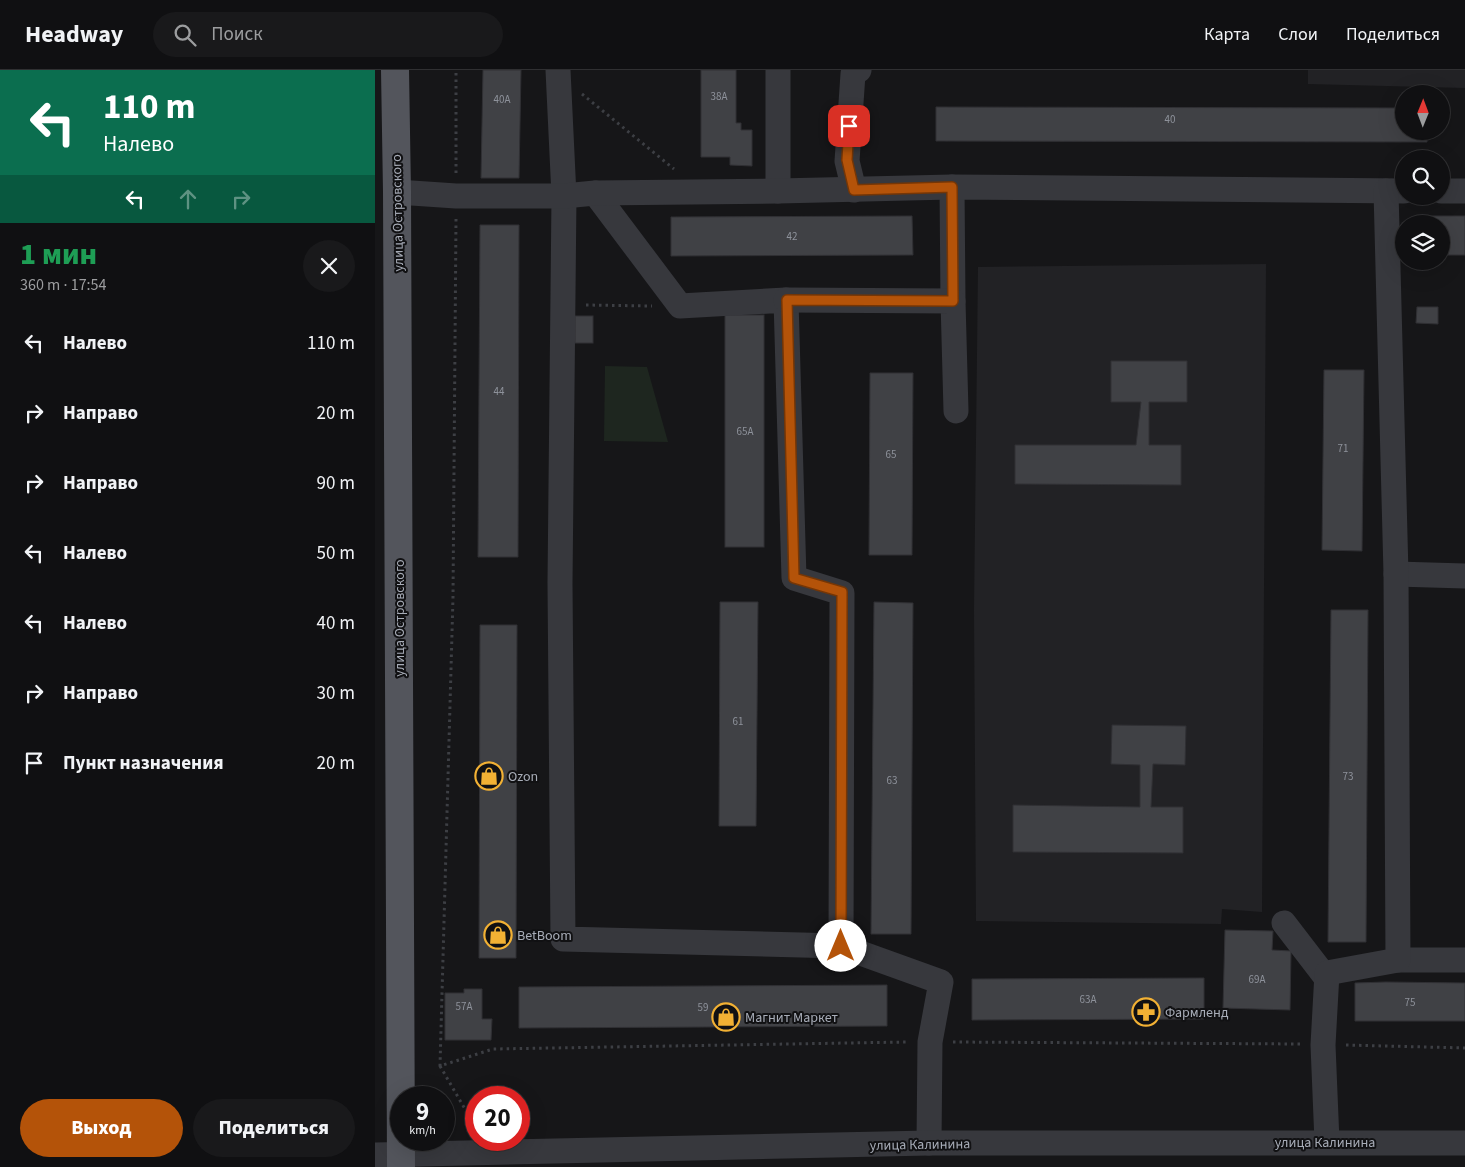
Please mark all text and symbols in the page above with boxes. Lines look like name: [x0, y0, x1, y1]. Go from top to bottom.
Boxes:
search box: [153, 12, 503, 57]
text: Headway: [25, 17, 123, 52]
icon: search: [171, 21, 199, 49]
text: Поиск: [211, 21, 263, 48]
text: Карта: [1204, 22, 1250, 47]
text: Слои: [1278, 22, 1318, 47]
text: Поделиться: [1346, 22, 1440, 47]
text: 110 m: [103, 82, 195, 132]
north arrow: [1395, 85, 1450, 140]
map controls: [1395, 85, 1450, 270]
house number: 38А: [711, 89, 727, 104]
icon: left: [20, 90, 85, 155]
house number: 40А: [494, 92, 510, 107]
pin: [828, 105, 870, 147]
icon: arrive: [835, 112, 863, 140]
house number: 40: [1165, 112, 1175, 127]
text: Налево: [103, 128, 174, 160]
button: search: [1395, 150, 1450, 205]
street label: улица Островского: [387, 154, 409, 272]
icon: left: [121, 185, 149, 213]
icon: ahead: [174, 185, 202, 213]
icon: right: [227, 185, 255, 213]
button: layers: [1395, 215, 1450, 270]
house number: 42: [787, 229, 797, 244]
text: 1 мин: [20, 233, 97, 276]
button: close: [303, 240, 355, 292]
text: 360 m · 17:54: [20, 274, 107, 296]
icon: left: [20, 329, 48, 357]
text: Налево: [63, 330, 127, 357]
text: 110 m: [307, 330, 355, 357]
house number: 44: [494, 384, 505, 399]
icon: right: [20, 399, 48, 427]
text: Направо: [63, 400, 138, 427]
text: 20 m: [317, 400, 355, 427]
house number: 65А: [737, 424, 753, 439]
house number: 71: [1338, 441, 1348, 456]
house number: 65: [886, 447, 896, 462]
icon: right: [20, 469, 48, 497]
text: Направо: [63, 470, 138, 497]
text: 90 m: [317, 470, 355, 497]
icon: left: [20, 539, 48, 567]
text: Налево: [63, 540, 127, 567]
text: 50 m: [317, 540, 355, 567]
street label: улица Островского: [390, 559, 410, 677]
icon: left: [20, 609, 48, 637]
text: Налево: [63, 610, 127, 637]
text: 40 m: [317, 610, 355, 637]
icon: right: [20, 679, 48, 707]
text: Направо: [63, 680, 138, 707]
text: 30 m: [317, 680, 355, 707]
house number: 61: [733, 714, 743, 729]
icon: arrive: [20, 749, 48, 777]
text: Пункт назначения: [63, 750, 224, 777]
text: 20 m: [317, 750, 355, 777]
shop icon: Ozon: [474, 761, 504, 791]
place label: Ozon: [508, 767, 538, 787]
house number: 73: [1343, 769, 1353, 784]
house number: 63: [887, 773, 897, 788]
position arrow: [814, 919, 866, 971]
shop icon: BetBoom: [483, 920, 513, 950]
place label: BetBoom: [517, 926, 572, 946]
house number: 69А: [1249, 972, 1265, 987]
house number: 63А: [1080, 992, 1096, 1007]
house number: 75: [1405, 995, 1415, 1010]
pharmacy icon: Фармленд: [1131, 997, 1161, 1027]
house number: 57А: [456, 999, 472, 1014]
house number: 59: [698, 1000, 708, 1015]
shop icon: Магнит Маркет: [711, 1002, 741, 1032]
place label: Фармленд: [1165, 1003, 1229, 1023]
place label: Магнит Маркет: [745, 1008, 839, 1028]
speed limit sign: 20: [465, 1086, 530, 1151]
text: 9: [416, 1094, 429, 1130]
button: Выход: [20, 1099, 183, 1157]
button: Поделиться: [193, 1099, 355, 1157]
text: km/h: [409, 1122, 436, 1139]
street label: улица Калинина: [1275, 1133, 1375, 1153]
street label: улица Калинина: [869, 1134, 971, 1156]

